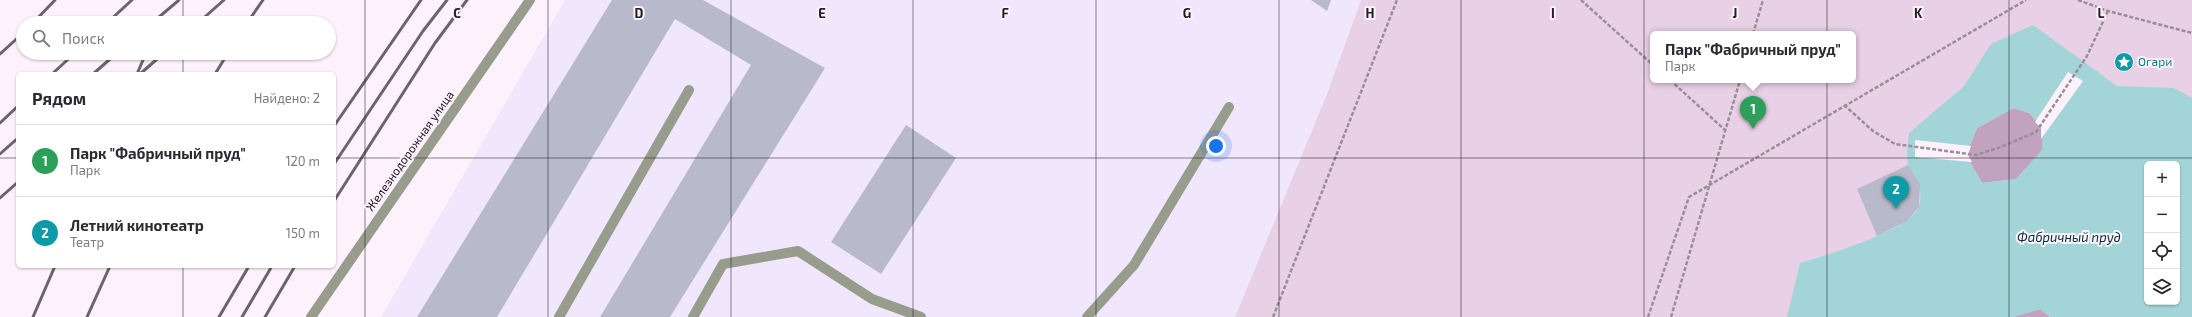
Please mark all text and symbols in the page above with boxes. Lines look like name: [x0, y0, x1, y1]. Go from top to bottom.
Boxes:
text: C: [453, 5, 461, 21]
text: D: [635, 5, 644, 21]
text: E: [818, 5, 826, 21]
text: F: [1001, 5, 1009, 21]
text: G: [1183, 5, 1191, 21]
text: H: [1366, 5, 1375, 21]
text: I: [1551, 5, 1555, 21]
text: J: [1733, 5, 1737, 21]
text: K: [1914, 5, 1923, 21]
text: L: [2098, 5, 2105, 21]
search box: [16, 16, 336, 60]
icon: search: [30, 27, 52, 49]
text: Поиск: [62, 29, 105, 47]
popup: [1650, 31, 1856, 83]
text: Парк "Фабричный пруд": [1665, 40, 1841, 58]
place icon: Огари: [2113, 51, 2135, 73]
place label: Огари: [2138, 54, 2172, 68]
text: Парк: [1665, 58, 1695, 74]
text: Рядом: [32, 88, 86, 108]
street label: Железнодорожная улица: [362, 88, 457, 214]
text: Найдено: 2: [254, 90, 320, 106]
pin: 1: [1740, 96, 1766, 129]
your location: [1206, 136, 1226, 156]
text: Парк "Фабричный пруд": [70, 144, 246, 162]
text: 1: [42, 153, 48, 169]
text: 120 m: [285, 153, 320, 169]
map controls: [2144, 161, 2180, 305]
button: +: [2144, 161, 2180, 197]
text: Парк: [70, 162, 100, 178]
pin: 2: [1883, 176, 1909, 209]
button: −: [2144, 197, 2180, 233]
text: Летний кинотеатр: [70, 216, 204, 234]
text: 2: [41, 225, 49, 241]
text: 150 m: [286, 225, 320, 241]
water label: Фабричный пруд: [2017, 229, 2121, 245]
button: locate: [2144, 233, 2180, 269]
text: Театр: [70, 234, 104, 250]
button: layers: [2144, 269, 2180, 305]

